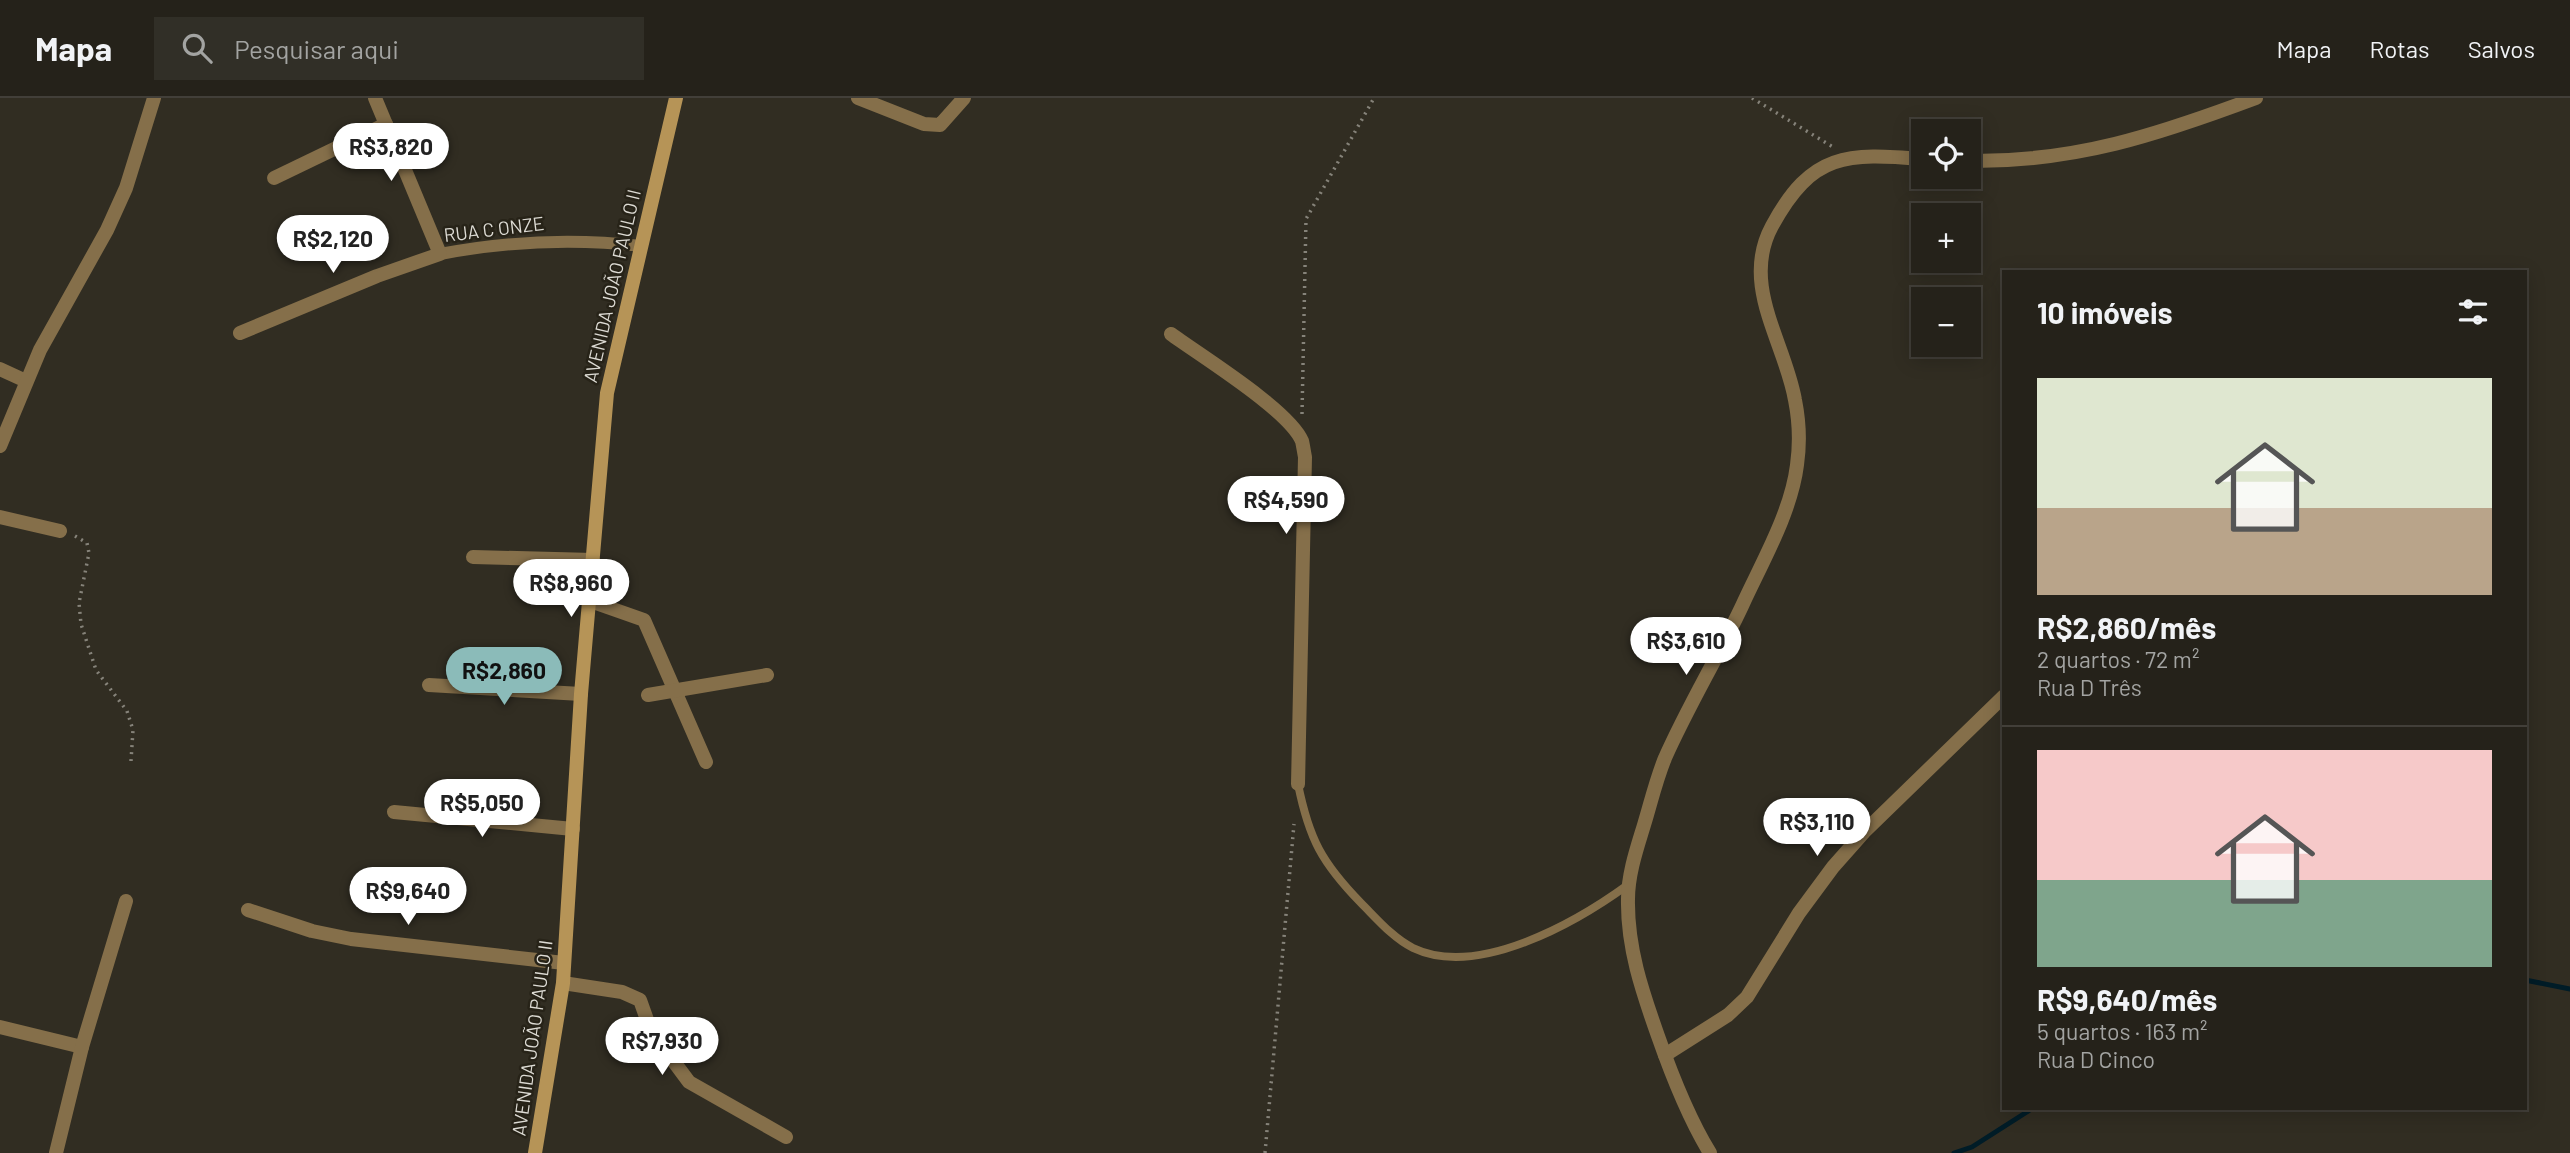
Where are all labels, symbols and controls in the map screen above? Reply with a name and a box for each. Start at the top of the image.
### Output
search box [154,17,644,80]
text: Mapa [35,28,112,68]
icon: search [178,29,216,67]
text: Pesquisar aqui [234,33,399,64]
text: Mapa [2277,34,2332,63]
text: Rotas [2370,34,2430,63]
text: Salvos [2468,34,2535,63]
map controls [1911,119,1981,357]
button: locate [1911,119,1981,189]
pin: R$3,820 [326,123,456,183]
text: R$3,820 [349,132,433,160]
street label: AVENIDA JOÃO PAULO II [578,187,645,385]
button: + [1911,203,1981,273]
street label: RUA C ONZE [442,211,545,246]
pin: R$2,120 [268,216,398,275]
text: R$2,120 [293,224,373,252]
button: − [1911,287,1981,357]
icon: filters [2454,293,2492,331]
text: 10 imóveis [2037,294,2173,330]
icon: home [2202,424,2328,550]
pin: R$4,590 [1221,476,1351,536]
text: R$4,590 [1243,485,1329,513]
pin: R$8,960 [506,560,636,619]
text: R$8,960 [529,568,613,596]
text: R$2,860/mês [2037,609,2216,645]
pin: R$3,610 [1621,618,1751,677]
text: R$3,610 [1646,626,1726,654]
text: 2 quartos · 72 m² [2037,645,2199,673]
pin: R$2,860 [439,648,569,707]
text: R$2,860 [462,656,546,684]
text: Rua D Três [2037,673,2142,701]
pin: R$5,050 [417,780,547,839]
text: R$5,050 [440,788,524,816]
icon: home [2202,796,2328,922]
pin: R$3,110 [1752,798,1882,858]
text: R$3,110 [1779,807,1855,835]
pin: R$9,640 [343,868,473,927]
text: R$9,640 [366,876,450,904]
street label: AVENIDA JOÃO PAULO II [506,938,557,1137]
text: R$9,640/mês [2037,981,2217,1017]
text: 5 quartos · 163 m² [2037,1017,2207,1045]
pin: R$7,930 [597,1018,727,1077]
text: R$7,930 [621,1026,703,1054]
text: Rua D Cinco [2037,1045,2155,1073]

